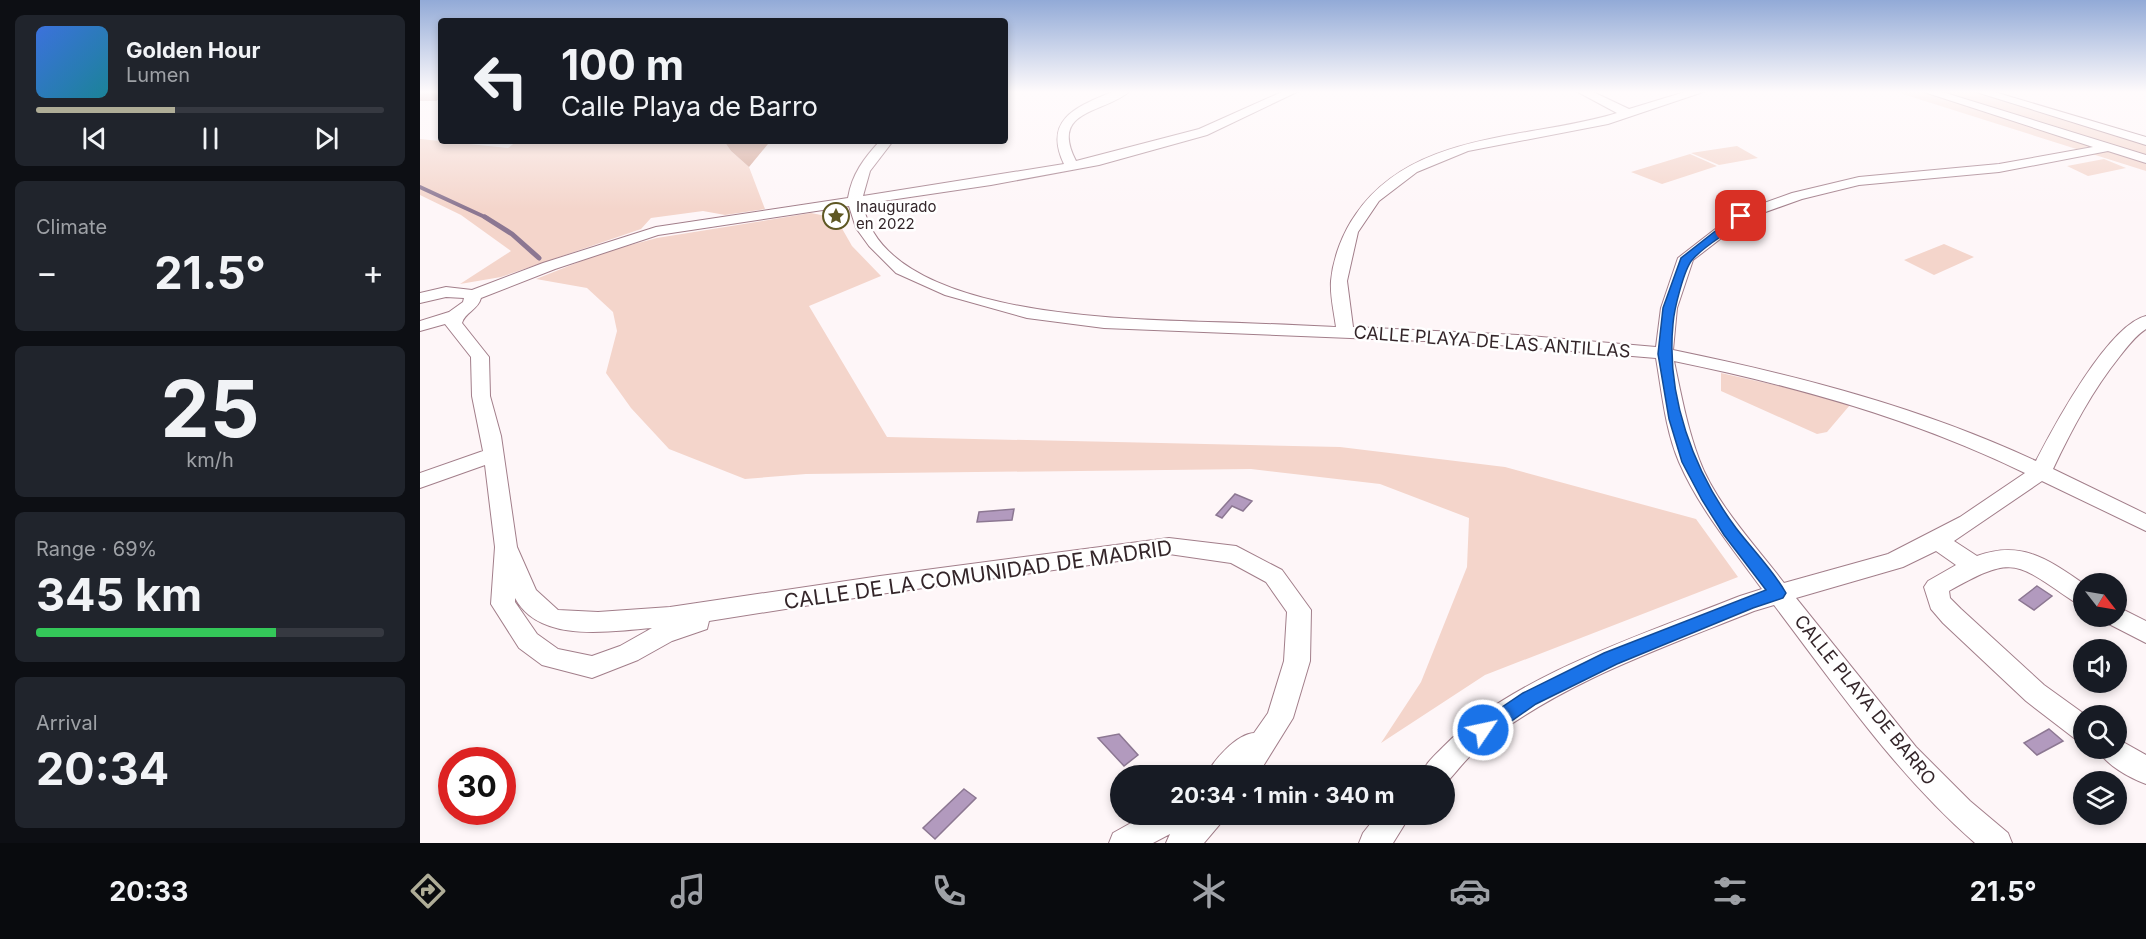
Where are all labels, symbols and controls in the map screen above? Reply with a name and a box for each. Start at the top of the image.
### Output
text: Golden Hour [126,37,260,63]
text: 100 m [561,39,684,90]
icon: left [462,42,540,120]
text: Lumen [126,63,190,87]
text: Calle Playa de Barro [561,90,818,123]
icon: previous [78,122,111,155]
icon: pause [194,122,227,155]
icon: next [310,122,343,155]
pin [1715,190,1766,241]
place label: Inaugurado en 2022 [856,197,937,233]
icon: arrive [1724,199,1757,232]
place icon: Inaugurado en 2022 [821,201,851,231]
text: Climate [36,215,107,239]
text: 21.5° [154,245,266,300]
text: − [36,252,58,292]
text: + [362,252,384,292]
street label: CALLE PLAYA DE LAS ANTILLAS [1353,321,1631,362]
text: 25 [161,361,260,456]
text: km/h [186,448,234,472]
street label: CALLE DE LA COMUNIDAD DE MADRID [782,535,1174,614]
text: Range · 69% [36,537,157,561]
text: 345 km [36,567,202,622]
north arrow [2073,573,2127,627]
map controls [2073,573,2127,825]
street label: CALLE PLAYA DE BARRO [1790,610,1940,789]
button: sound [2073,639,2127,693]
position arrow [1451,698,1515,762]
button: search [2073,705,2127,759]
text: Arrival [36,711,98,735]
text: 20:34 [36,741,169,796]
speed limit sign: 30 [438,747,516,825]
button: layers [2073,771,2127,825]
text: 20:34 · 1 min · 340 m [1170,782,1395,808]
icon: directions [407,870,449,912]
icon: music [667,870,709,912]
icon: phone [928,870,970,912]
icon: climate [1188,870,1230,912]
icon: car [1449,870,1491,912]
icon: filters [1709,870,1751,912]
text: 20:33 [109,875,188,908]
text: 21.5° [1970,875,2037,908]

